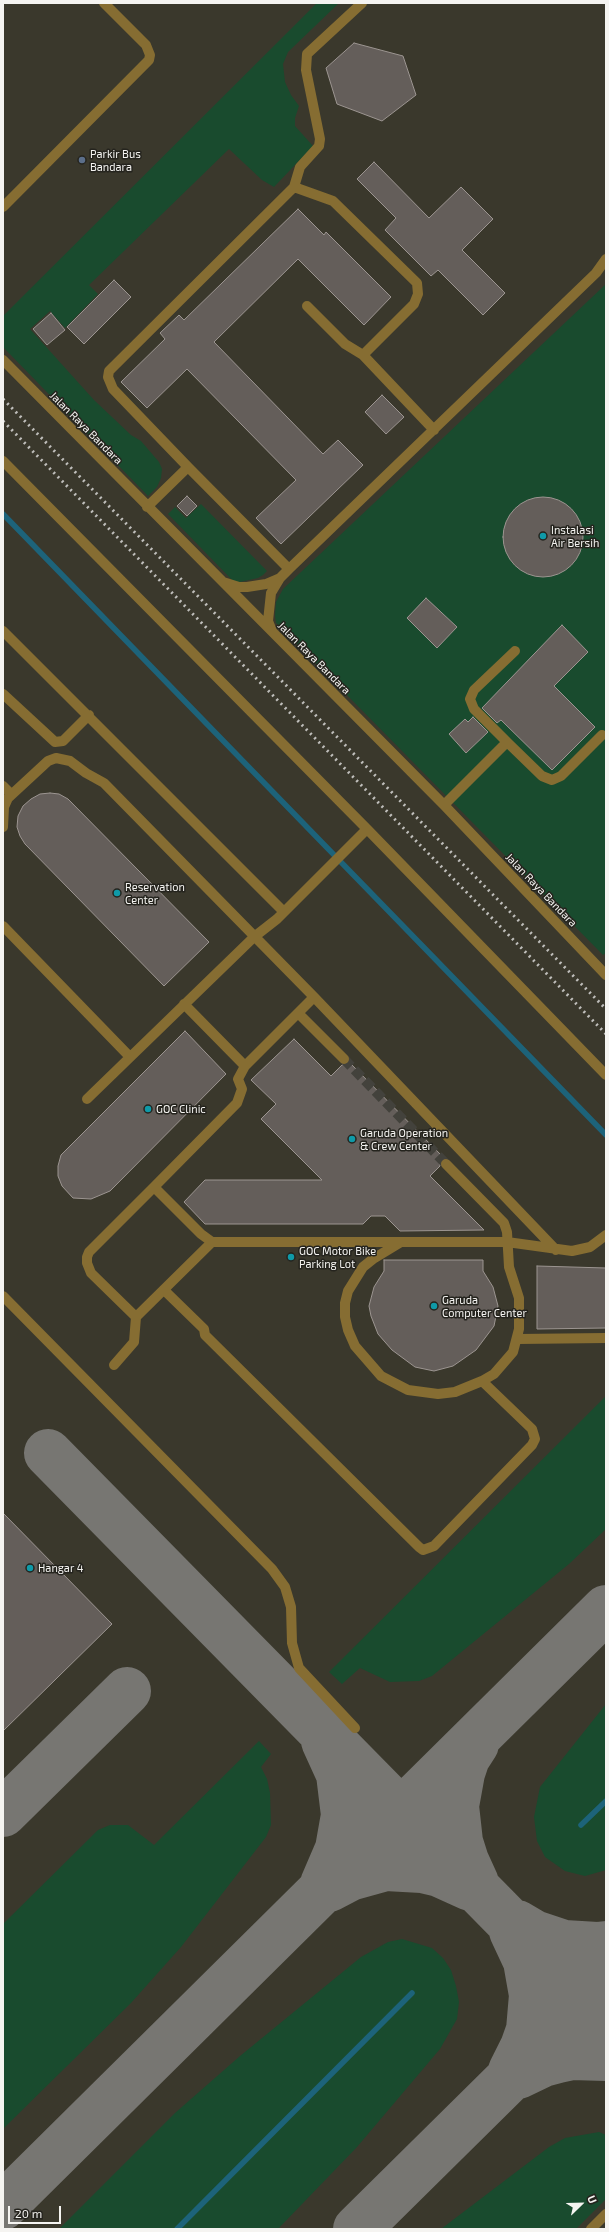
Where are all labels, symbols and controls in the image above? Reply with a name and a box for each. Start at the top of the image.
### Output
place label: Parkir Bus Bandara [90,147,141,173]
marker: Parkir Bus Bandara [77,155,87,165]
street label: Jalan Raya Bandara [47,389,125,467]
place label: Instalasi Air Bersih [551,523,599,549]
marker: Instalasi Air Bersih [538,531,548,541]
street label: Jalan Raya Bandara [275,619,353,697]
street label: Jalan Raya Bandara [503,851,579,929]
place label: Reservation Center [125,880,185,906]
marker: Reservation Center [112,888,122,898]
place label: GOC Clinic [156,1102,206,1116]
marker: GOC Clinic [143,1104,153,1114]
place label: Garuda Operation & Crew Center [360,1126,448,1152]
marker: Garuda Operation & Crew Center [347,1134,357,1144]
place label: GOC Motor Bike Parking Lot [299,1244,376,1270]
marker: GOC Motor Bike Parking Lot [286,1252,296,1262]
place label: Garuda Computer Center [442,1293,527,1319]
marker: Garuda Computer Center [429,1301,439,1311]
place label: Hangar 4 [38,1561,84,1575]
marker: Hangar 4 [25,1563,35,1573]
north arrow [561,2184,601,2224]
text: U [585,2193,600,2205]
scale bar [10,2198,63,2224]
text: 20 m [15,2206,42,2220]

